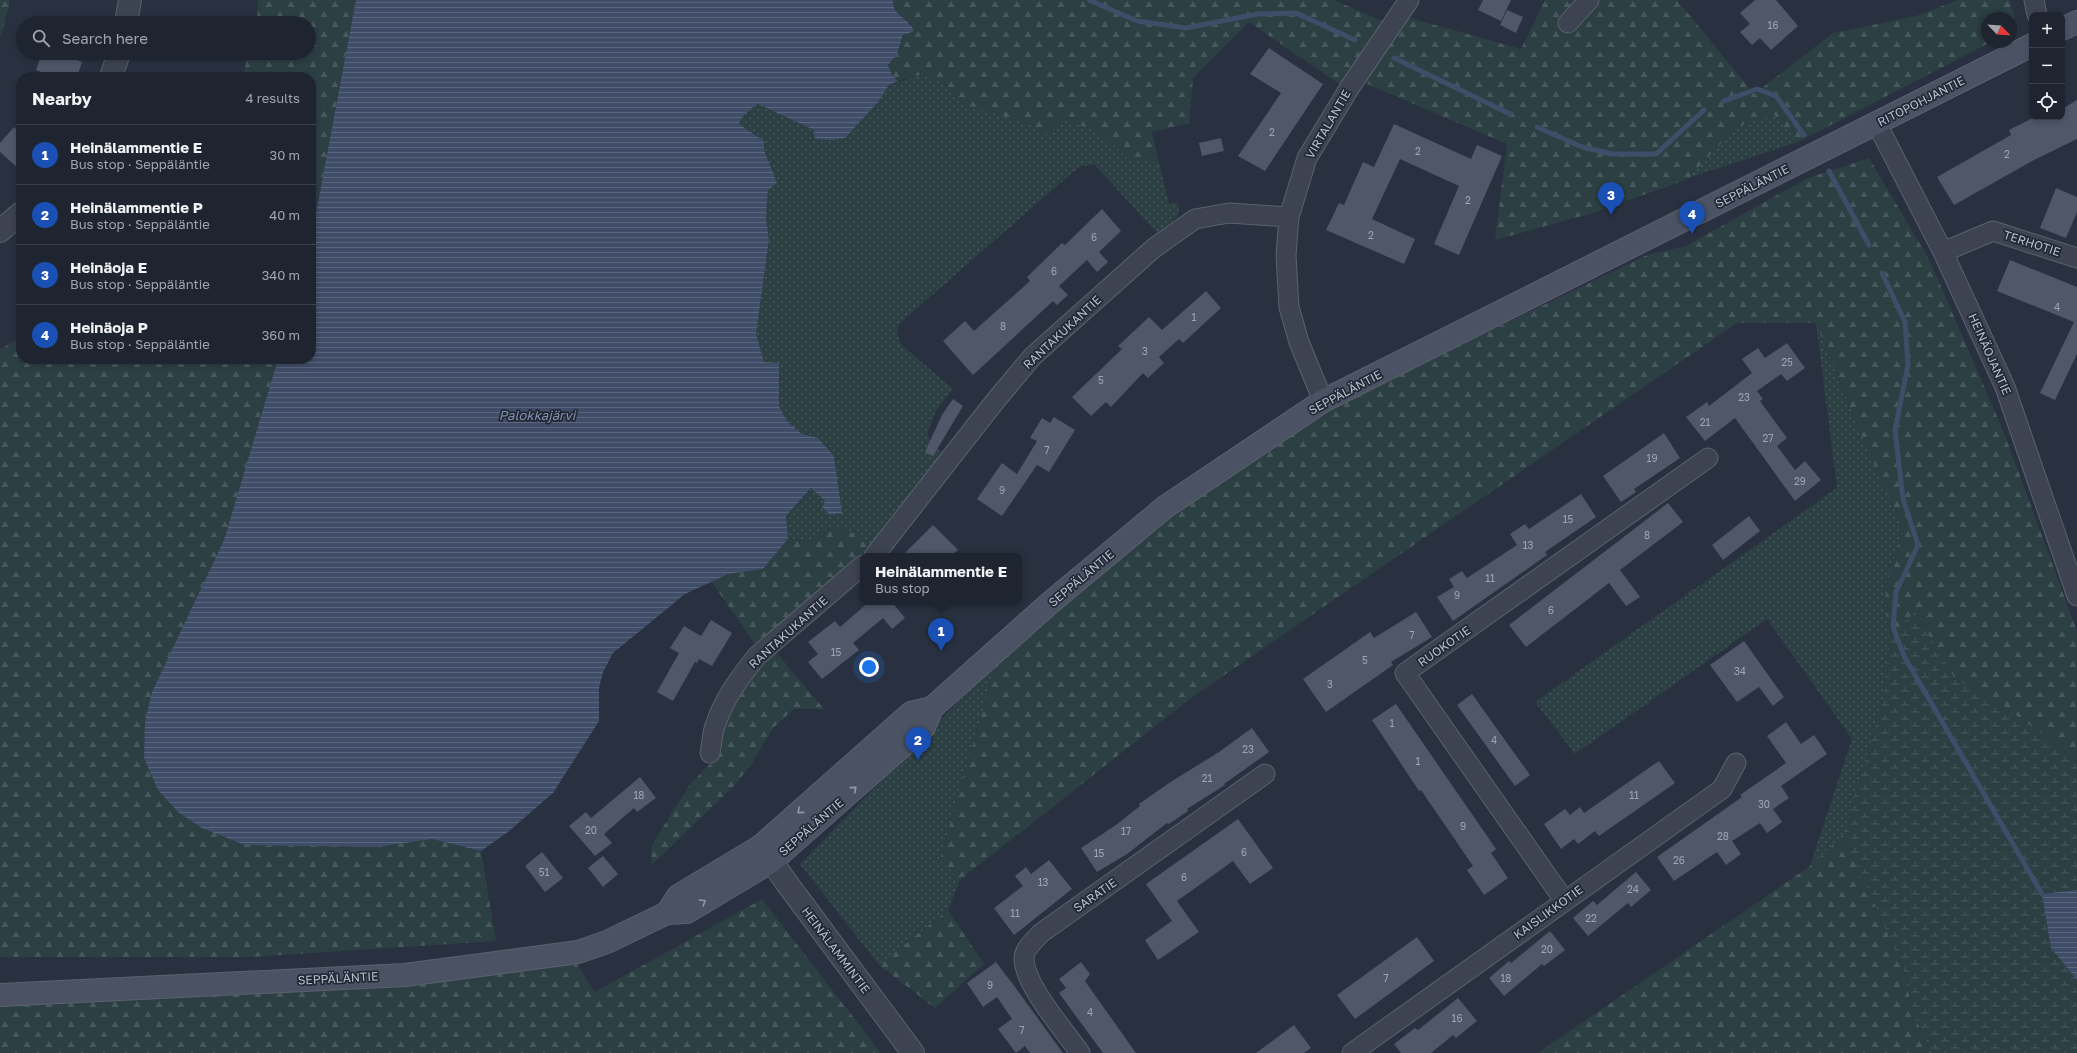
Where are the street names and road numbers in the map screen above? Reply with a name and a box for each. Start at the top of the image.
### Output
street label: RITOPOHJANTIE [1875,73,1967,129]
street label: VIRTALANTIE [1302,87,1354,161]
street label: SEPPÄLÄNTIE [1713,161,1791,211]
street label: TERHOTIE [2002,227,2062,259]
street label: RANTAKUKANTIE [1020,292,1104,372]
street label: HEINÄOJANTIE [1965,311,2015,397]
street label: SEPPÄLÄNTIE [1306,366,1384,418]
street label: SEPPÄLÄNTIE [1045,546,1117,610]
street label: RANTAKUKANTIE [745,593,831,671]
street label: RUOKOTIE [1415,622,1473,670]
street label: SEPPÄLÄNTIE [776,795,846,859]
street label: SARATIE [1070,875,1120,915]
street label: KAISLIKKOTIE [1510,882,1586,942]
street label: HEINÄLAMMINTIE [799,904,873,996]
street label: SEPPÄLÄNTIE [297,968,379,988]

